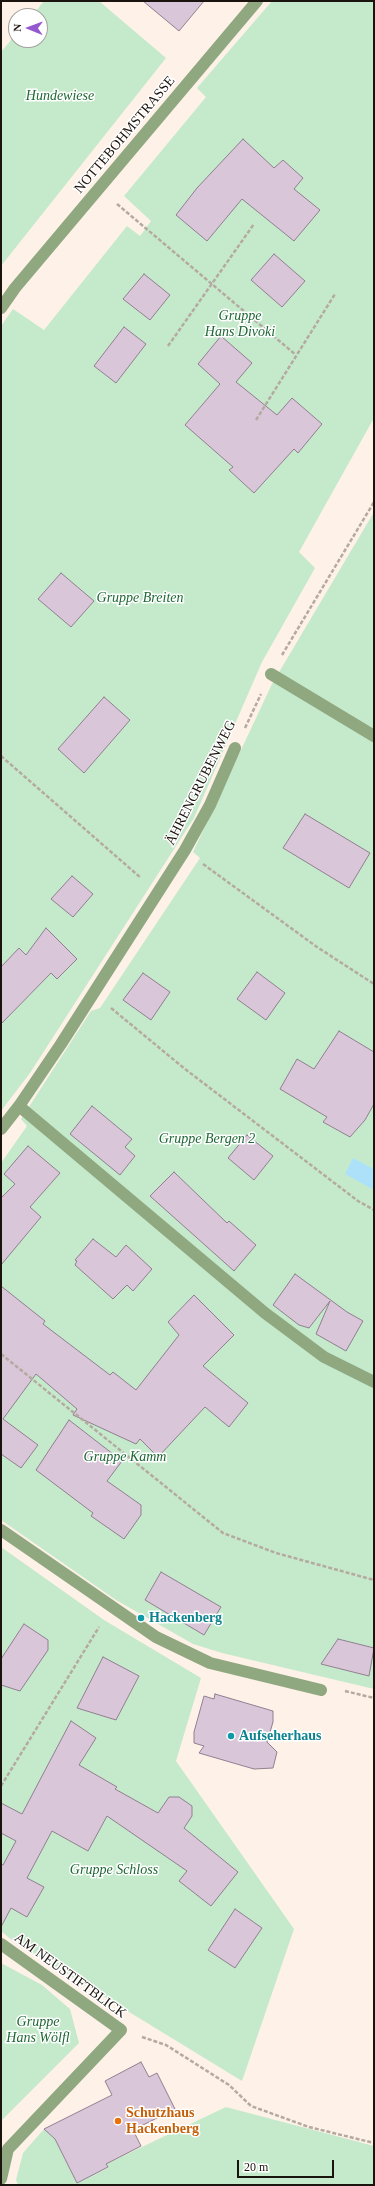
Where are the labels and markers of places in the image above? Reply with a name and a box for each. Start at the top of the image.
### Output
place label: Hackenberg [149,1610,222,1626]
marker: Hackenberg [136,1613,146,1623]
place label: Aufseherhaus [239,1728,321,1744]
marker: Aufseherhaus [226,1731,236,1741]
place label: Schutzhaus Hackenberg [126,2105,199,2138]
marker: Schutzhaus Hackenberg [113,2116,123,2126]

